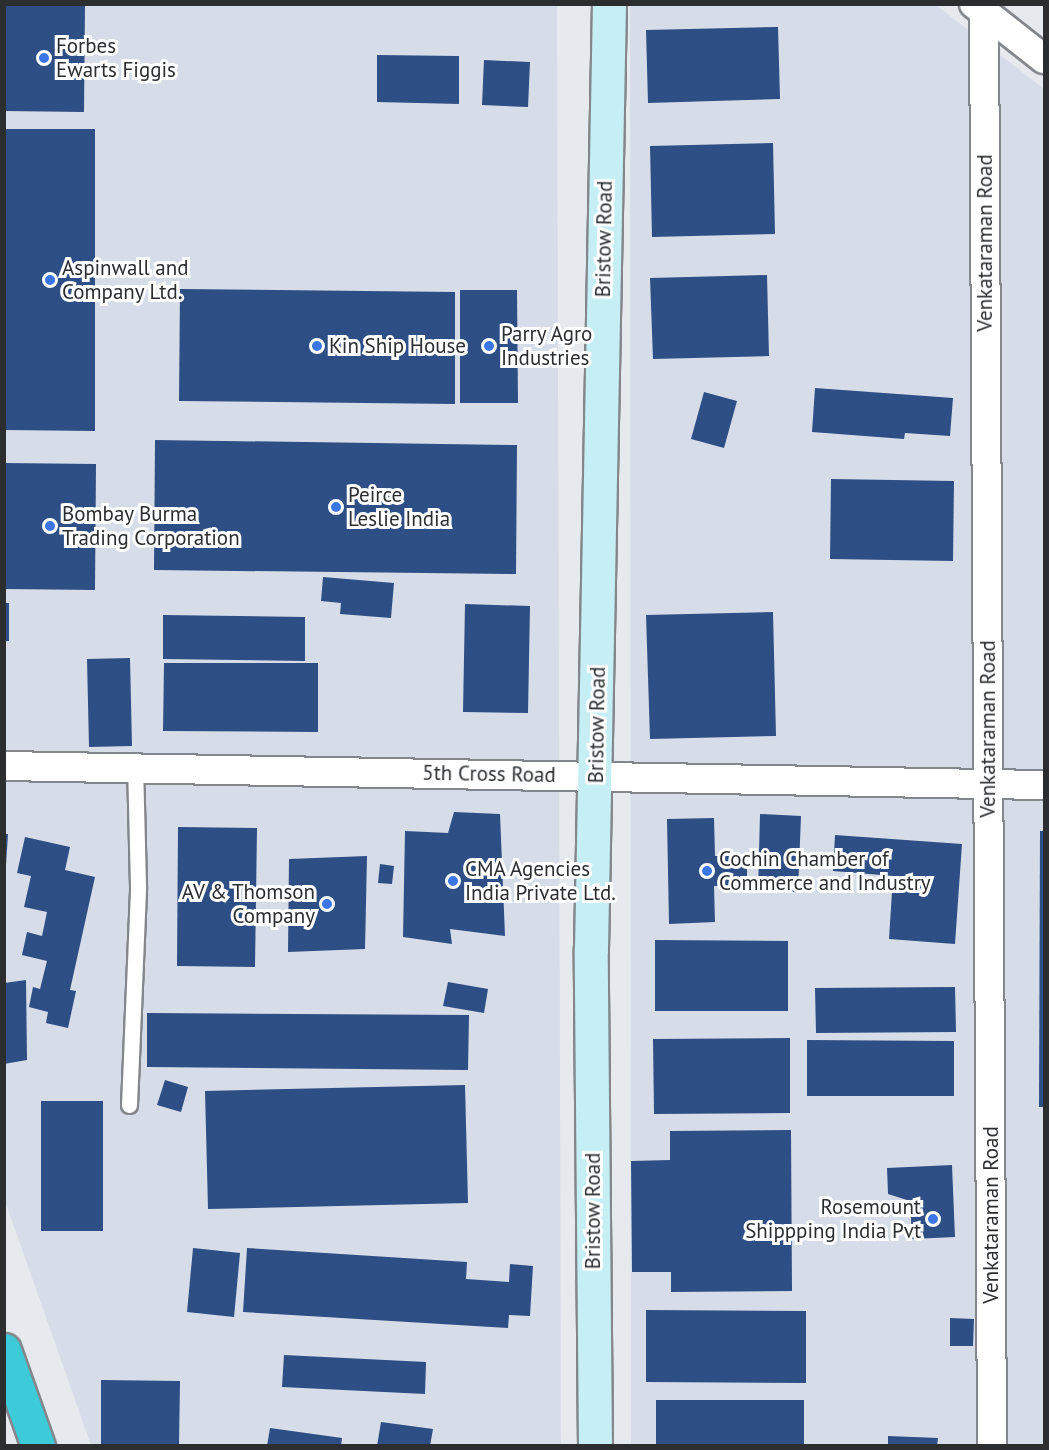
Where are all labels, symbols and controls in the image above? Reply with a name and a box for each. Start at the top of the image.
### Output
place label: Forbes Ewarts Figgis [56,33,176,83]
marker: Forbes Ewarts Figgis [37,51,51,65]
street label: Venkataraman Road [972,154,998,332]
street label: Bristow Road [590,180,618,298]
place label: Aspinwall and Company Ltd. [62,255,189,305]
marker: Aspinwall and Company Ltd. [43,273,57,287]
place label: Parry Agro Industries [501,321,594,371]
place label: Kin Ship House [329,333,466,359]
marker: Kin Ship House [310,339,324,353]
marker: Parry Agro Industries [482,339,496,353]
place label: Peirce Leslie India [348,482,450,532]
marker: Peirce Leslie India [329,500,343,514]
place label: Bombay Burma Trading Corporation [62,501,240,551]
marker: Bombay Burma Trading Corporation [43,519,57,533]
street label: Venkataraman Road [975,640,1001,818]
street label: Bristow Road [583,666,611,784]
street label: 5th Cross Road [422,760,556,788]
place label: Cochin Chamber of Commerce and Industry [719,846,931,896]
place label: CMA Agencies India Private Ltd. [465,856,616,906]
marker: Cochin Chamber of Commerce and Industry [700,864,714,878]
marker: CMA Agencies India Private Ltd. [446,874,460,888]
place label: AV & Thomson Company [180,879,315,929]
marker: AV & Thomson Company [320,897,334,911]
street label: Venkataraman Road [978,1126,1004,1304]
street label: Bristow Road [580,1152,606,1270]
place label: Rosemount Shippping India Pvt [745,1194,921,1244]
marker: Rosemount Shippping India Pvt [926,1212,940,1226]

